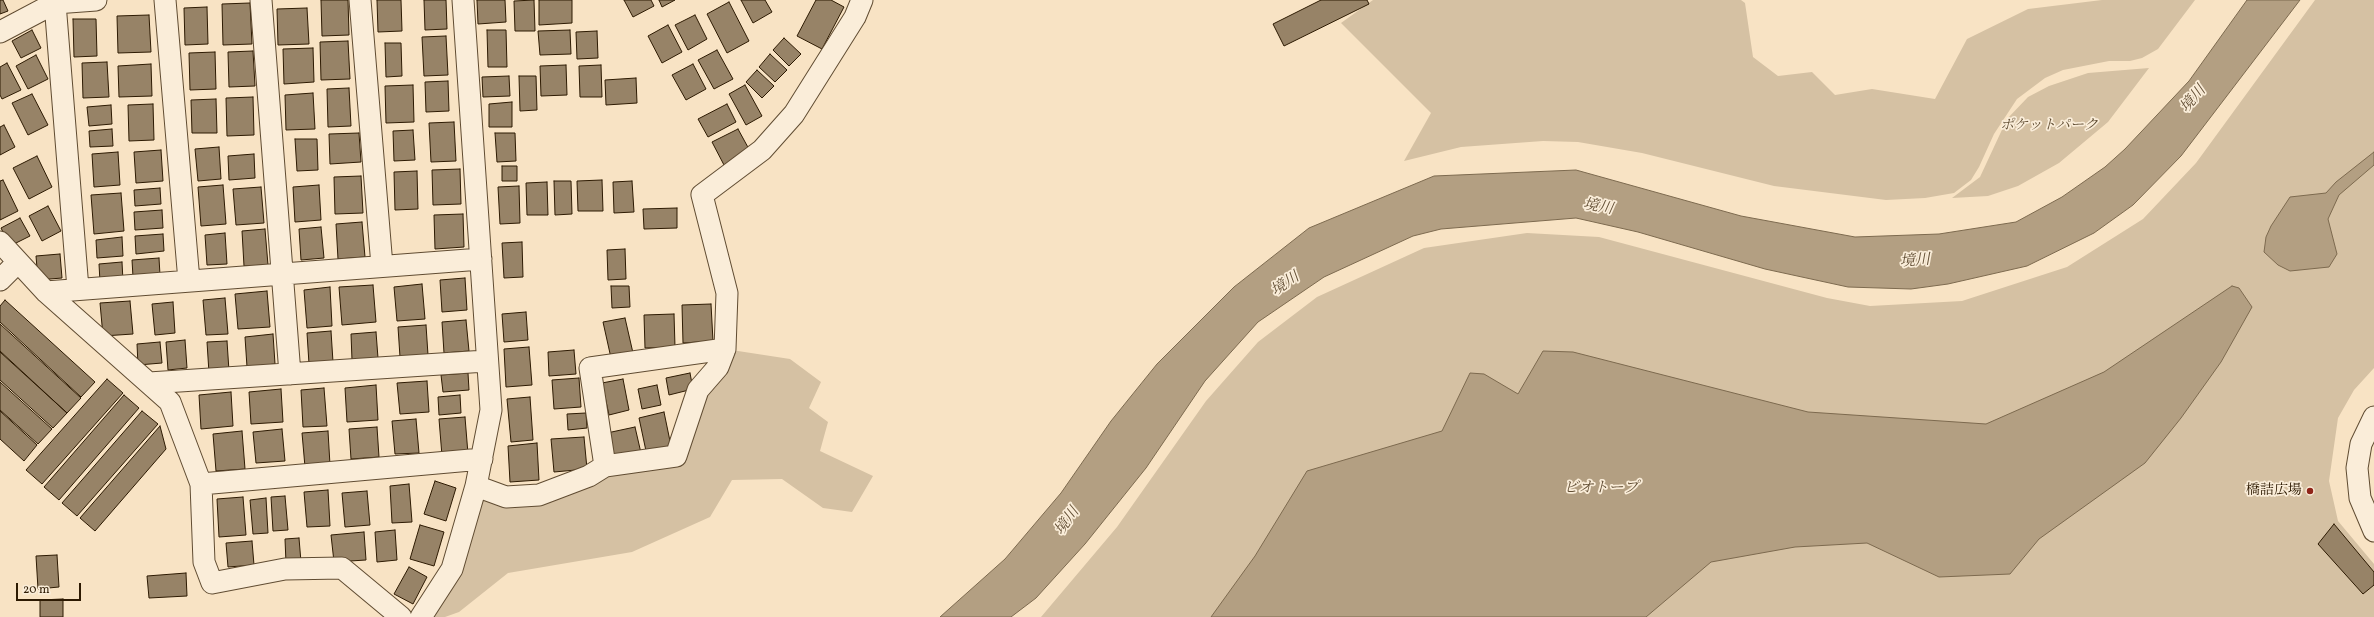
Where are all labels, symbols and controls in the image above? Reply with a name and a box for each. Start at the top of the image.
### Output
water label: 境川 [2177,83,2211,117]
park label: ポケットパーク [2000,118,2098,134]
water label: 境川 [1582,197,1614,219]
water label: 境川 [1899,252,1931,272]
water label: 境川 [1269,269,1303,301]
water label: ビオトープ [1564,480,1638,498]
place label: 橋詰広場 [2246,483,2302,499]
marker: 橋詰広場 [2305,486,2315,496]
water label: 境川 [1052,505,1084,539]
scale bar [18,575,83,601]
text: 20 m [23,582,50,598]

